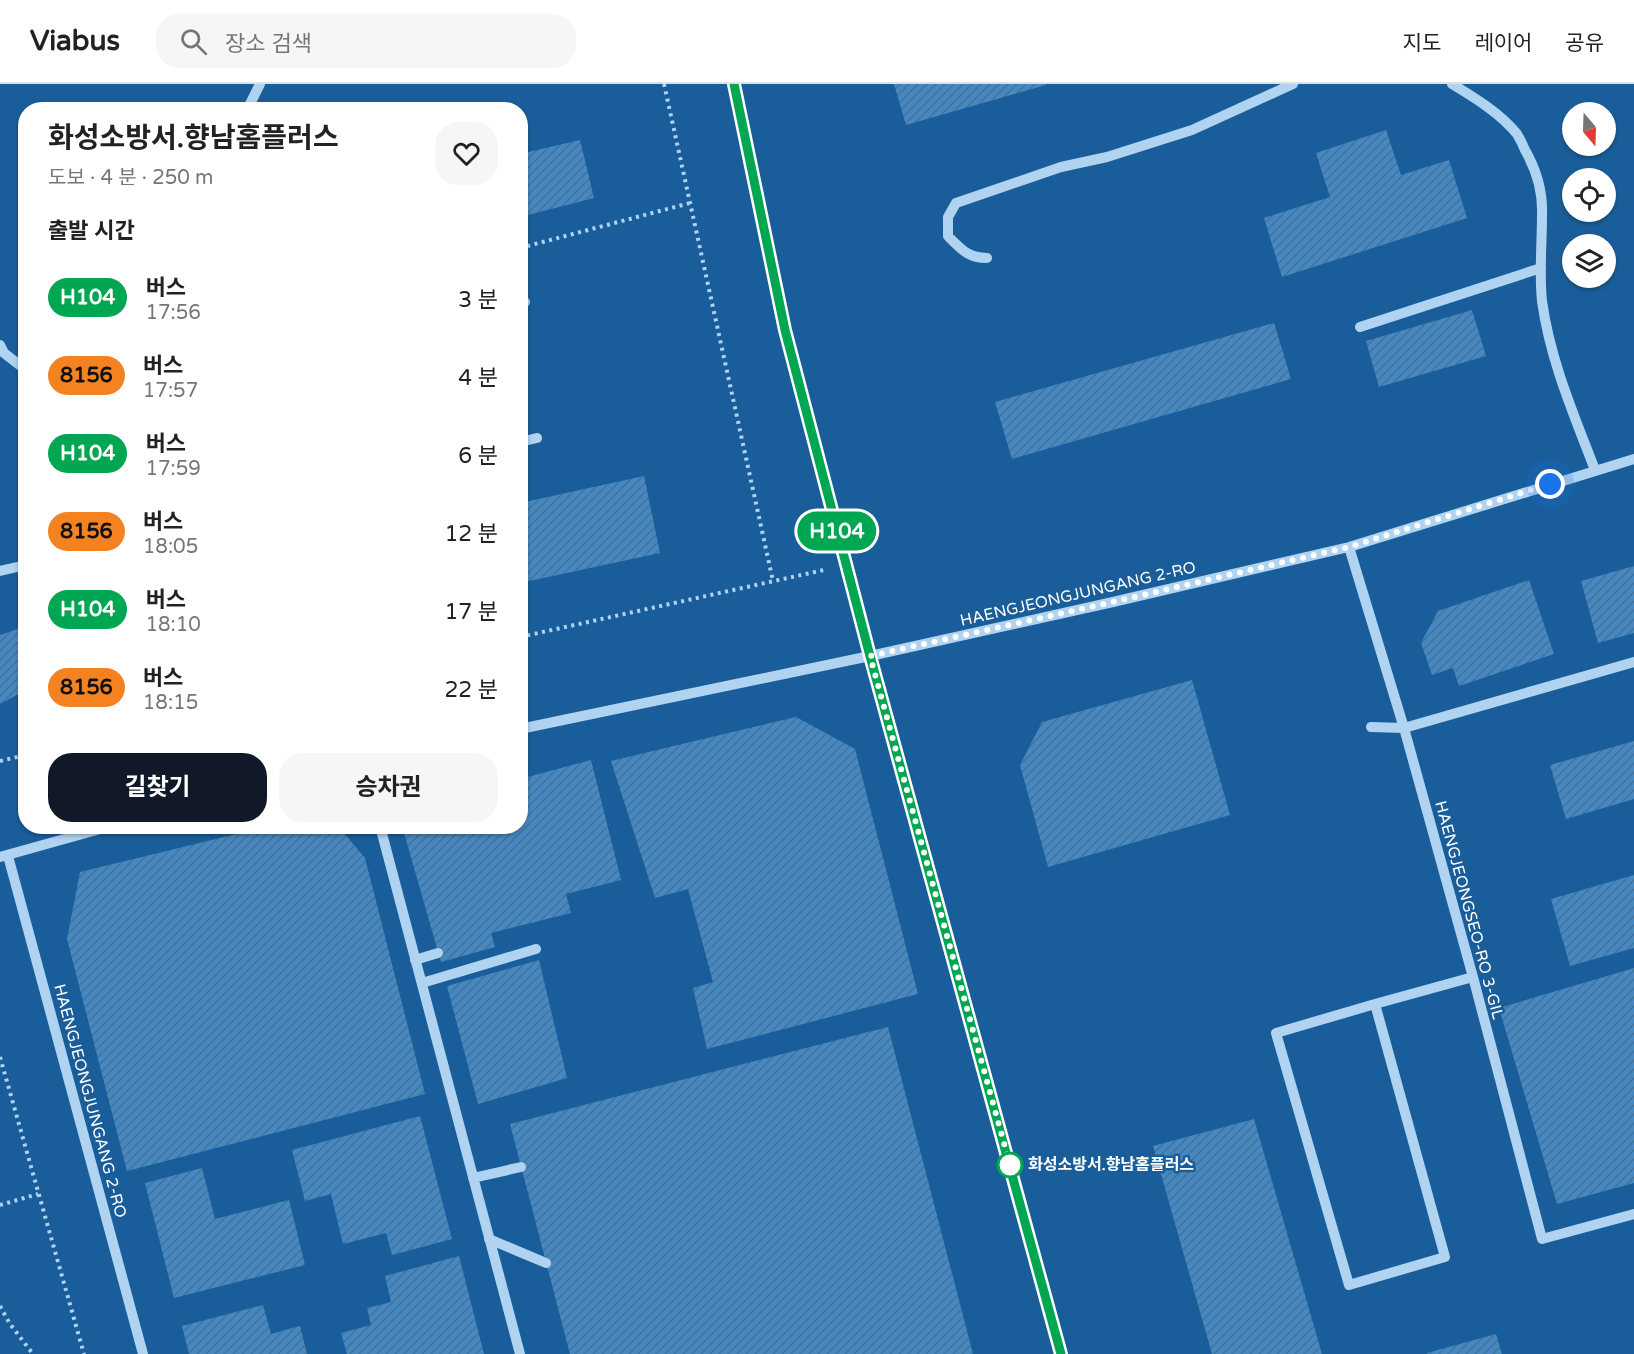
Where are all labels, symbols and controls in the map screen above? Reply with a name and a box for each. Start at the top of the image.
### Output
search box [156,14,576,68]
text: Viabus [30,24,120,58]
icon: search [177,25,210,58]
text: 장소 검색 [225,31,312,57]
text: 지도 [1403,31,1441,56]
text: 레이어 [1474,31,1532,56]
text: 공유 [1565,31,1604,56]
north arrow [1562,102,1616,156]
map controls [1562,102,1616,288]
text: 화성소방서.향남홈플러스 [48,121,339,155]
button: heart [435,122,498,185]
text: 도보 · 4 분 · 250 m [48,166,213,190]
button: locate [1562,168,1616,222]
text: 출발 시간 [48,218,135,244]
button: layers [1562,234,1616,288]
text: 버스 [145,275,186,301]
text: H104 [60,285,115,310]
text: 3 분 [458,287,498,313]
text: 17:56 [145,301,201,325]
text: 버스 [143,353,183,379]
text: 8156 [60,363,113,388]
text: 4 분 [458,365,498,391]
text: 17:57 [143,379,198,403]
text: 버스 [145,431,186,457]
text: H104 [60,441,115,466]
text: 6 분 [458,443,498,469]
text: 17:59 [145,457,201,481]
your location [1535,469,1565,499]
text: 버스 [143,509,183,535]
line badge: H104 [795,512,879,550]
text: 8156 [60,519,113,544]
text: H104 [809,519,865,544]
text: 12 분 [444,521,498,547]
text: 18:05 [143,535,198,559]
street label: HAENGJEONGJUNGANG 2-RO [958,557,1198,631]
text: 버스 [145,587,186,613]
text: H104 [60,597,115,622]
text: 17 분 [444,599,498,625]
text: 18:10 [145,613,201,637]
text: 버스 [143,665,183,691]
text: 8156 [60,675,113,700]
text: 22 분 [444,677,498,703]
text: 18:15 [143,691,198,715]
button: 길찾기 [48,753,267,822]
button: 승차권 [279,753,498,822]
street label: HAENGJEONGSEO-RO 3-GIL [1430,799,1508,1021]
street label: HAENGJEONGJUNGANG 2-RO [49,982,131,1220]
marker: 화성소방서.향남홈플러스 [997,1152,1023,1178]
place label: 화성소방서.향남홈플러스 [1028,1155,1194,1175]

